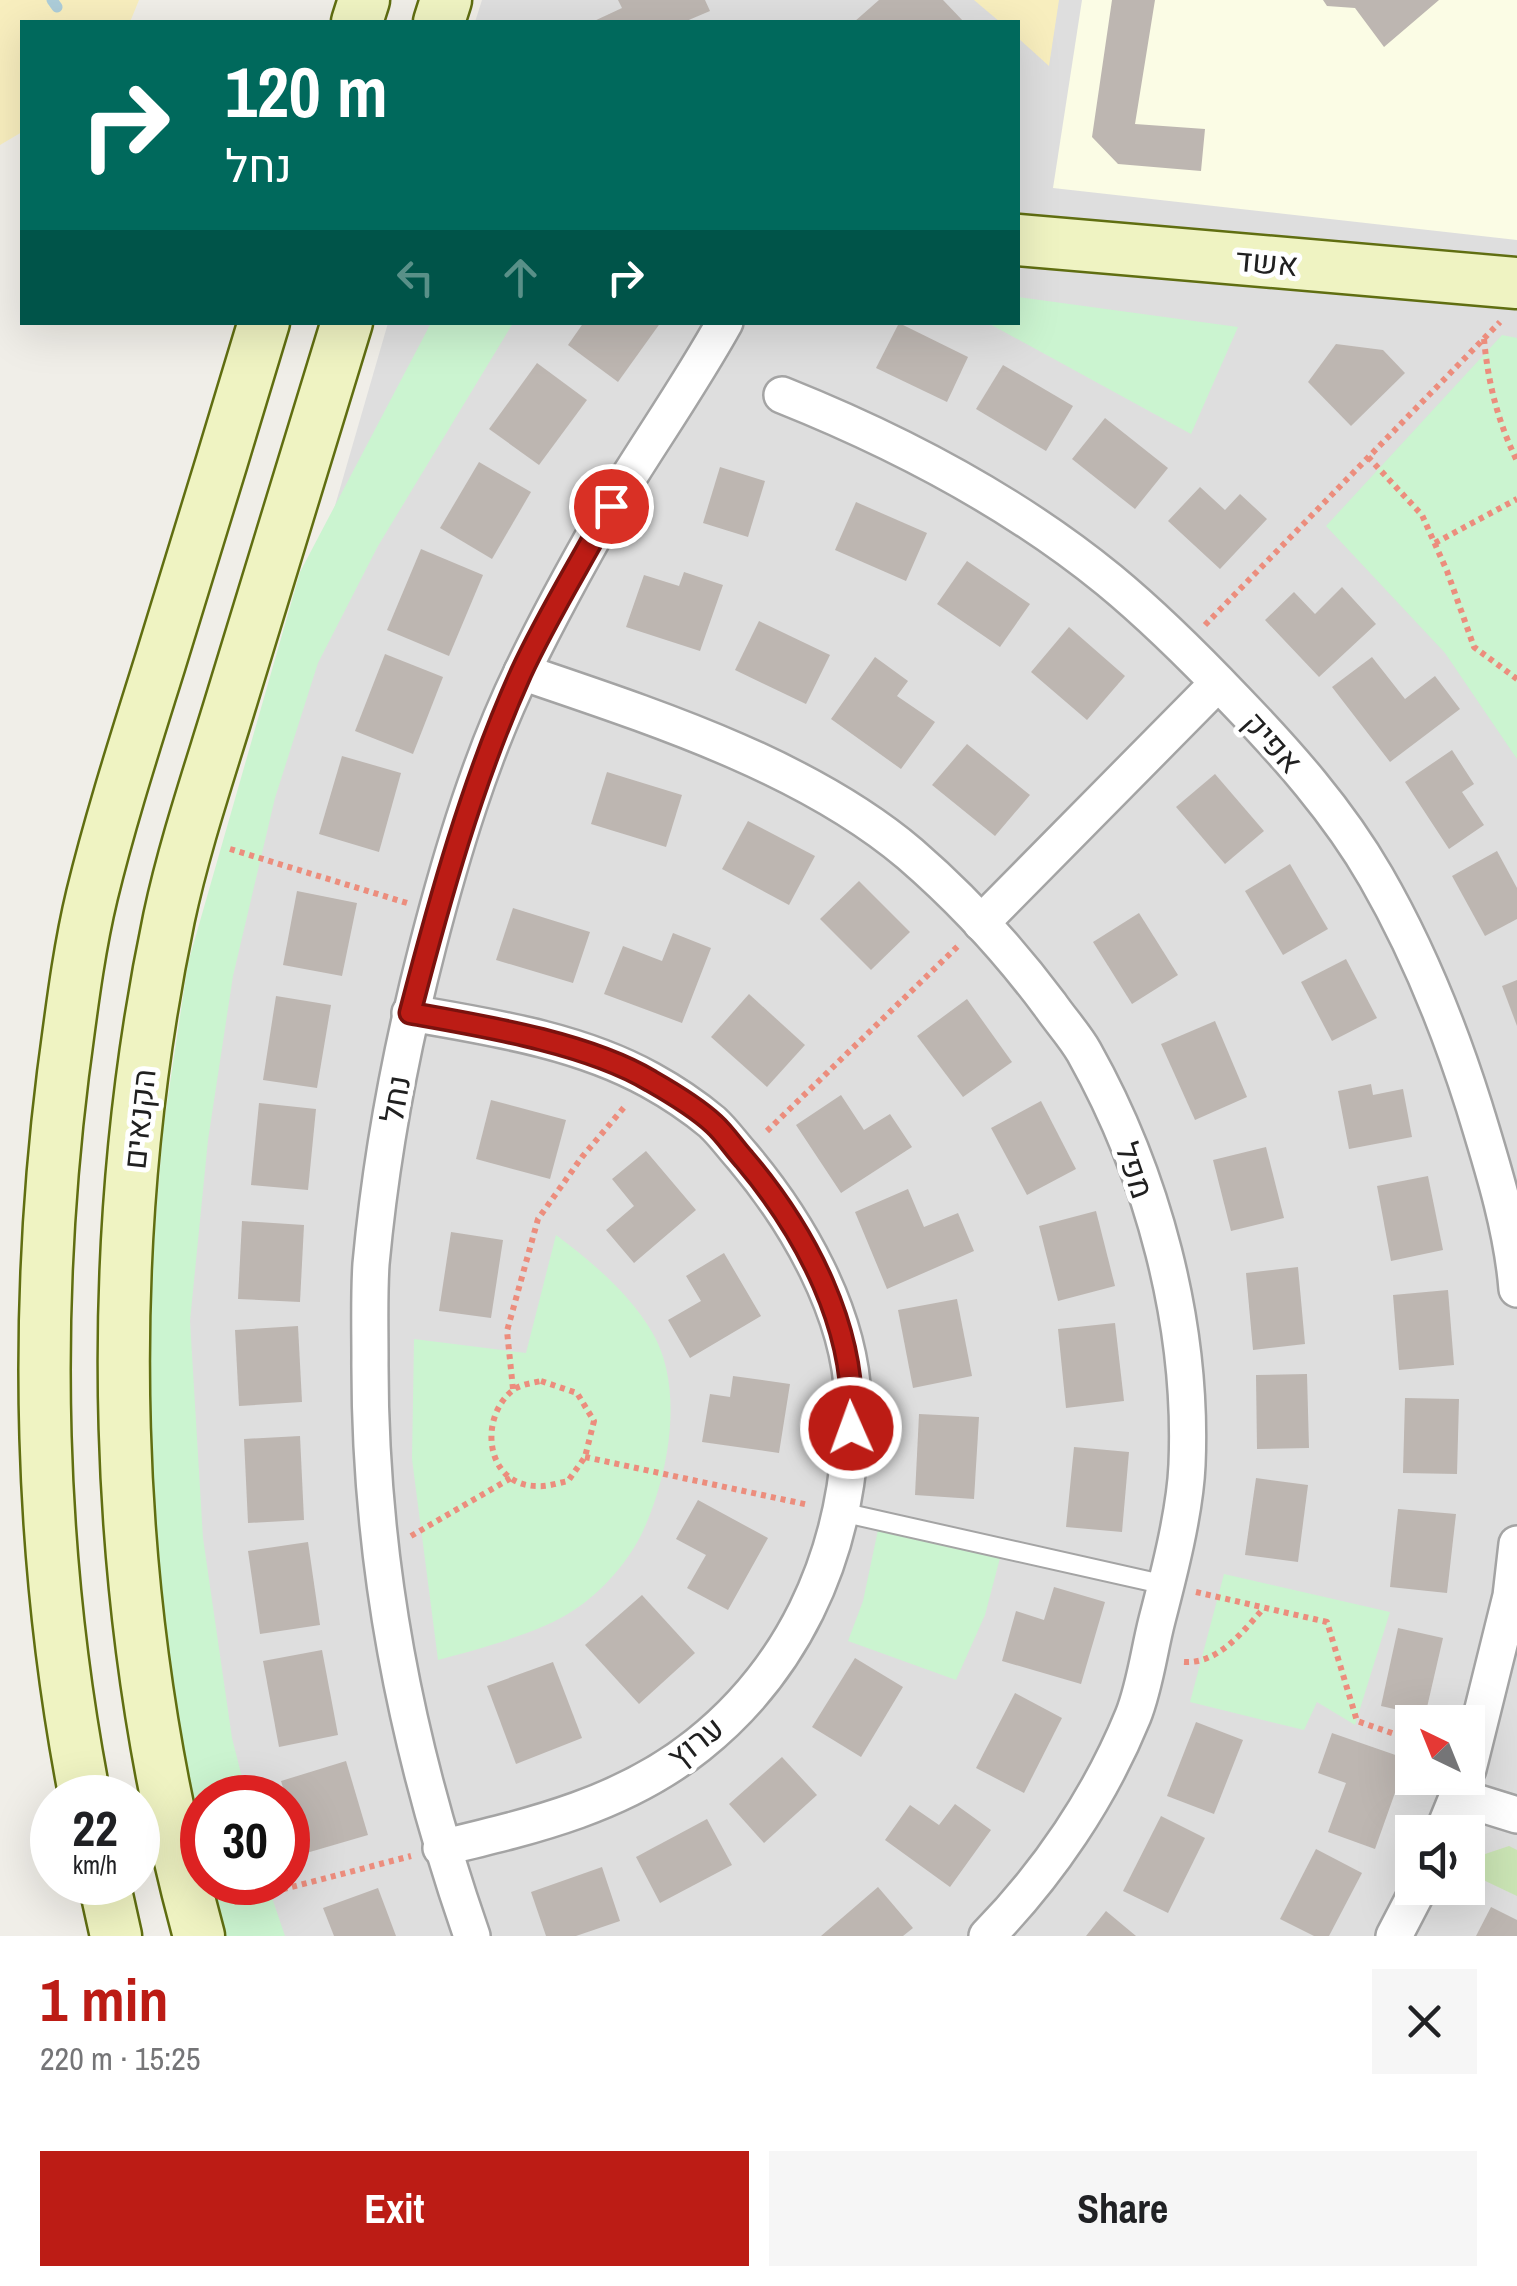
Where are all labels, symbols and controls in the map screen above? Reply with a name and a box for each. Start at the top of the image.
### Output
text: 120 m [225,45,388,139]
icon: right [60,60,190,190]
text: נחל [225,135,292,196]
street label: אשד [1234,238,1300,286]
icon: left [388,250,443,305]
icon: ahead [493,250,548,305]
icon: right [598,250,653,305]
pin [569,464,654,549]
icon: arrive [584,479,639,534]
street label: אפיק [1234,702,1312,782]
street label: הקנאים [112,1067,166,1171]
street label: נחל [370,1072,420,1126]
street label: מפל [1105,1136,1165,1204]
position arrow [799,1376,903,1480]
north arrow [1395,1705,1485,1795]
map controls [1395,1705,1485,1905]
street label: ערוץ [658,1706,732,1778]
speed limit sign: 30 [180,1775,310,1905]
text: 22 [72,1794,118,1862]
button: sound [1395,1815,1485,1905]
text: km/h [73,1848,117,1882]
text: 1 min [40,1959,169,2040]
button: close [1372,1969,1477,2074]
text: 220 m · 15:25 [40,2037,200,2080]
button: Exit [40,2151,749,2266]
button: Share [769,2151,1477,2266]

